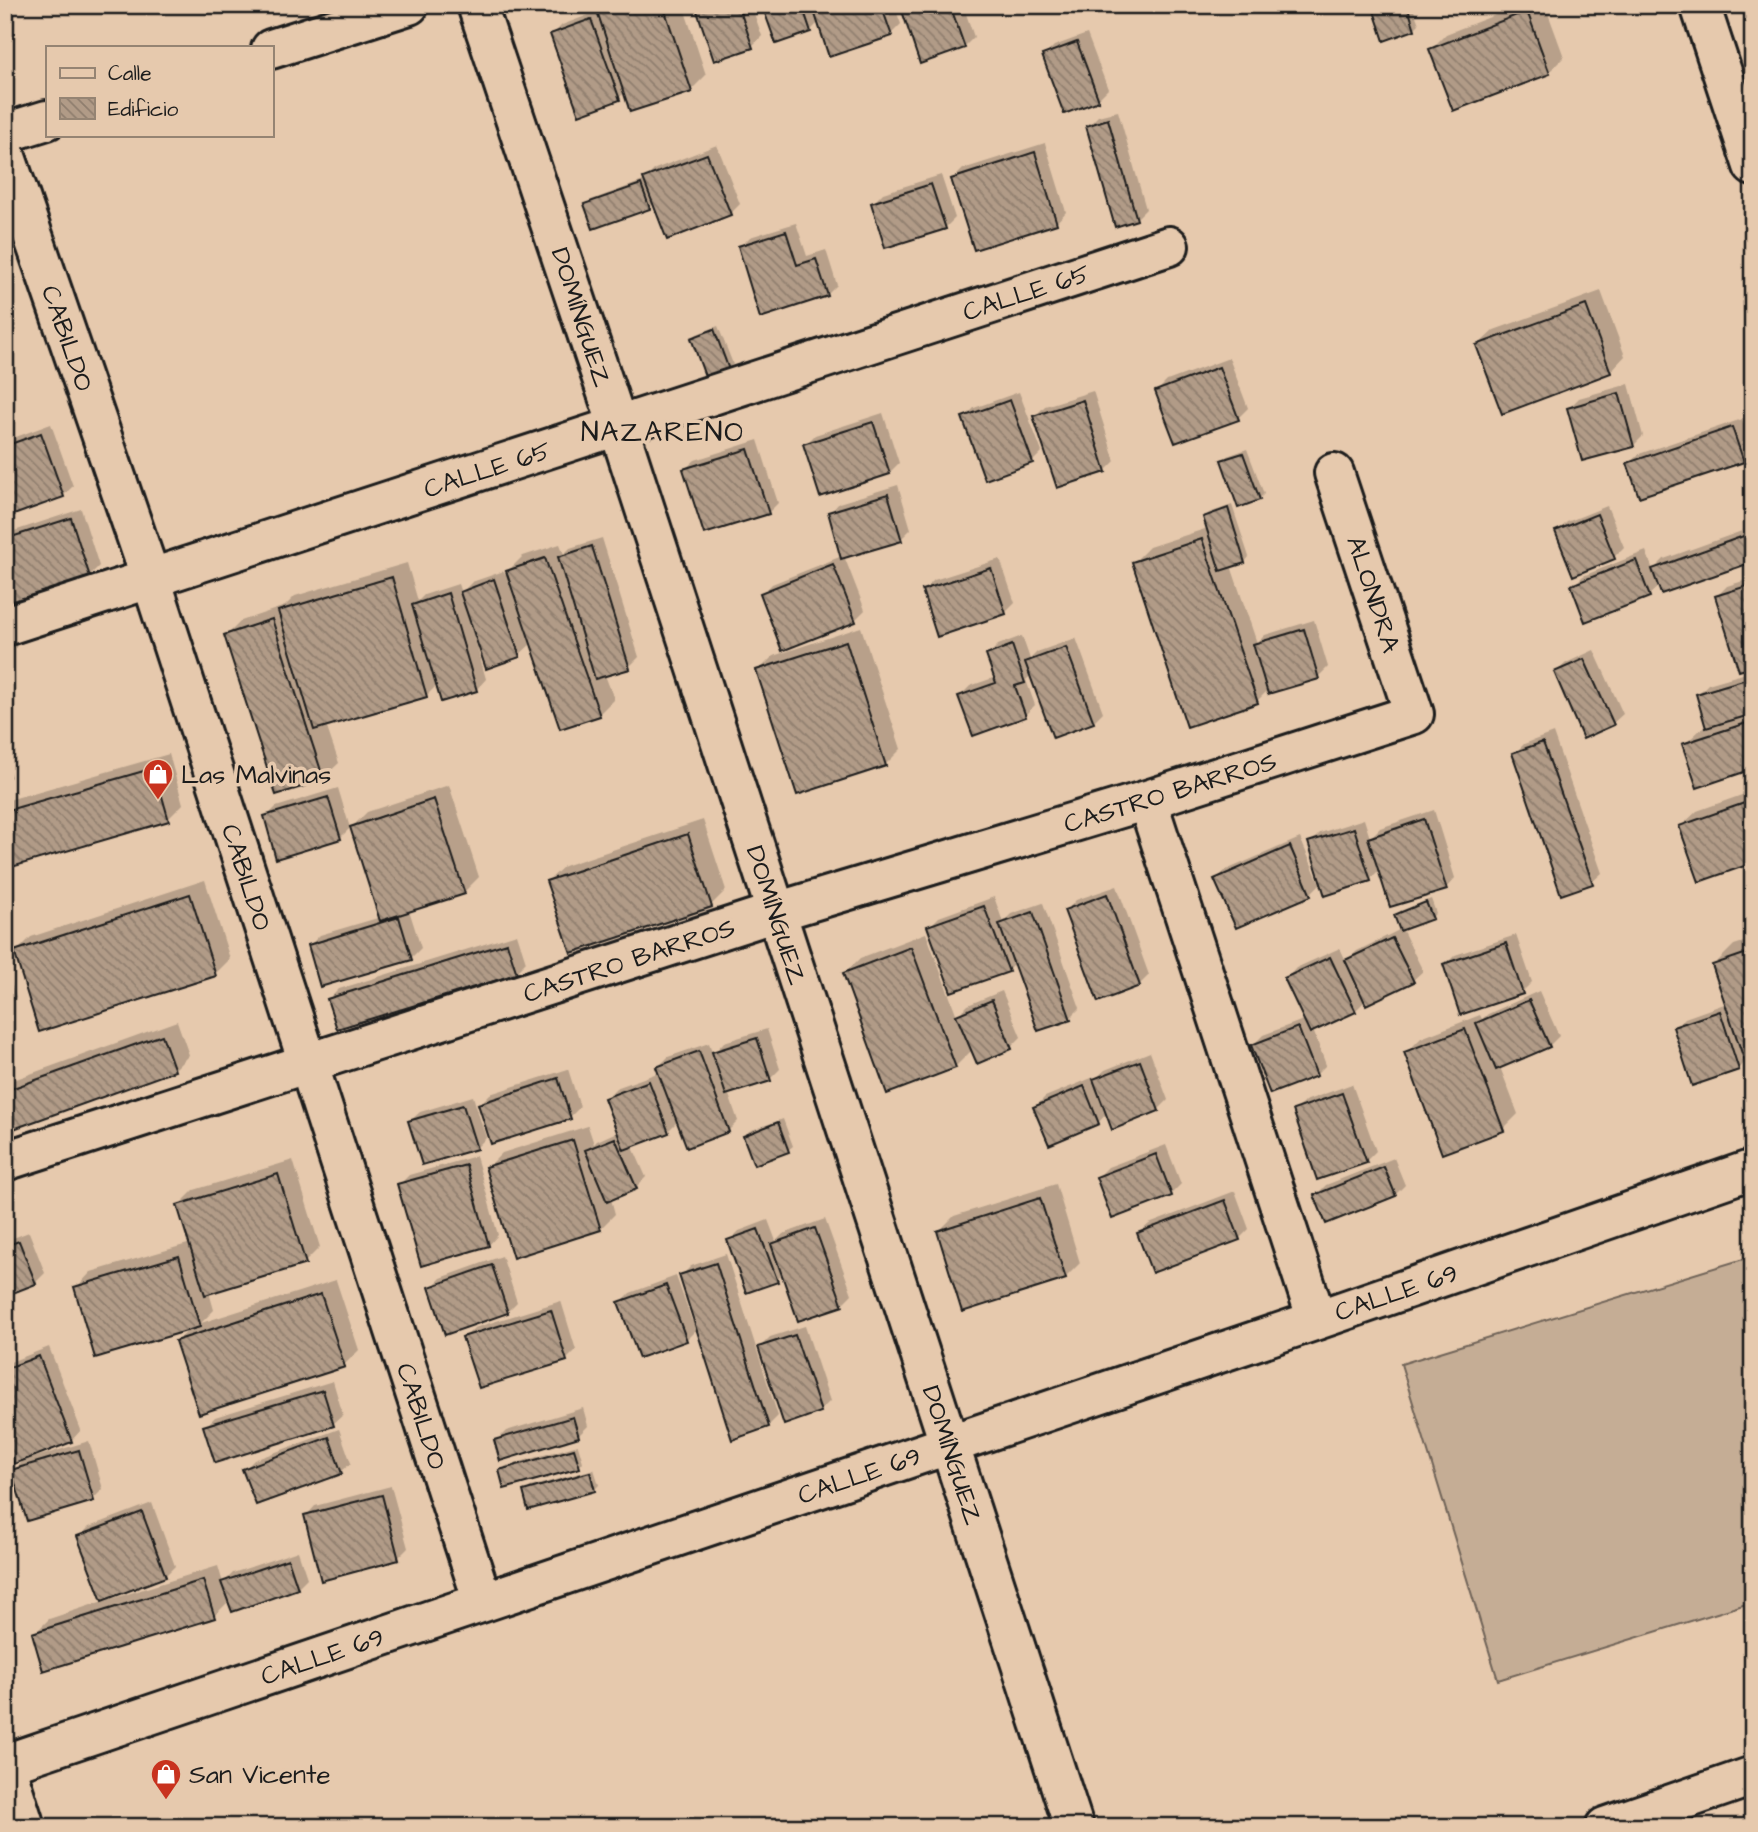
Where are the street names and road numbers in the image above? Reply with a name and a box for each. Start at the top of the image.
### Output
street label: DOMÍNGUEZ [542,243,620,392]
street label: CALLE 65 [958,256,1094,330]
street label: CABILDO [32,281,102,396]
street label: CALLE 65 [419,433,555,507]
street label: ALONDRA [1337,531,1409,657]
street label: CASTRO BARROS [1060,743,1281,842]
street label: CABILDO [212,820,280,935]
street label: DOMÍNGUEZ [737,841,815,990]
street label: CASTRO BARROS [519,910,740,1012]
street label: CALLE 69 [1330,1255,1463,1331]
street label: CABILDO [387,1359,455,1474]
street label: DOMÍNGUEZ [913,1381,991,1530]
street label: CALLE 69 [793,1438,926,1514]
street label: CALLE 69 [256,1619,389,1695]

